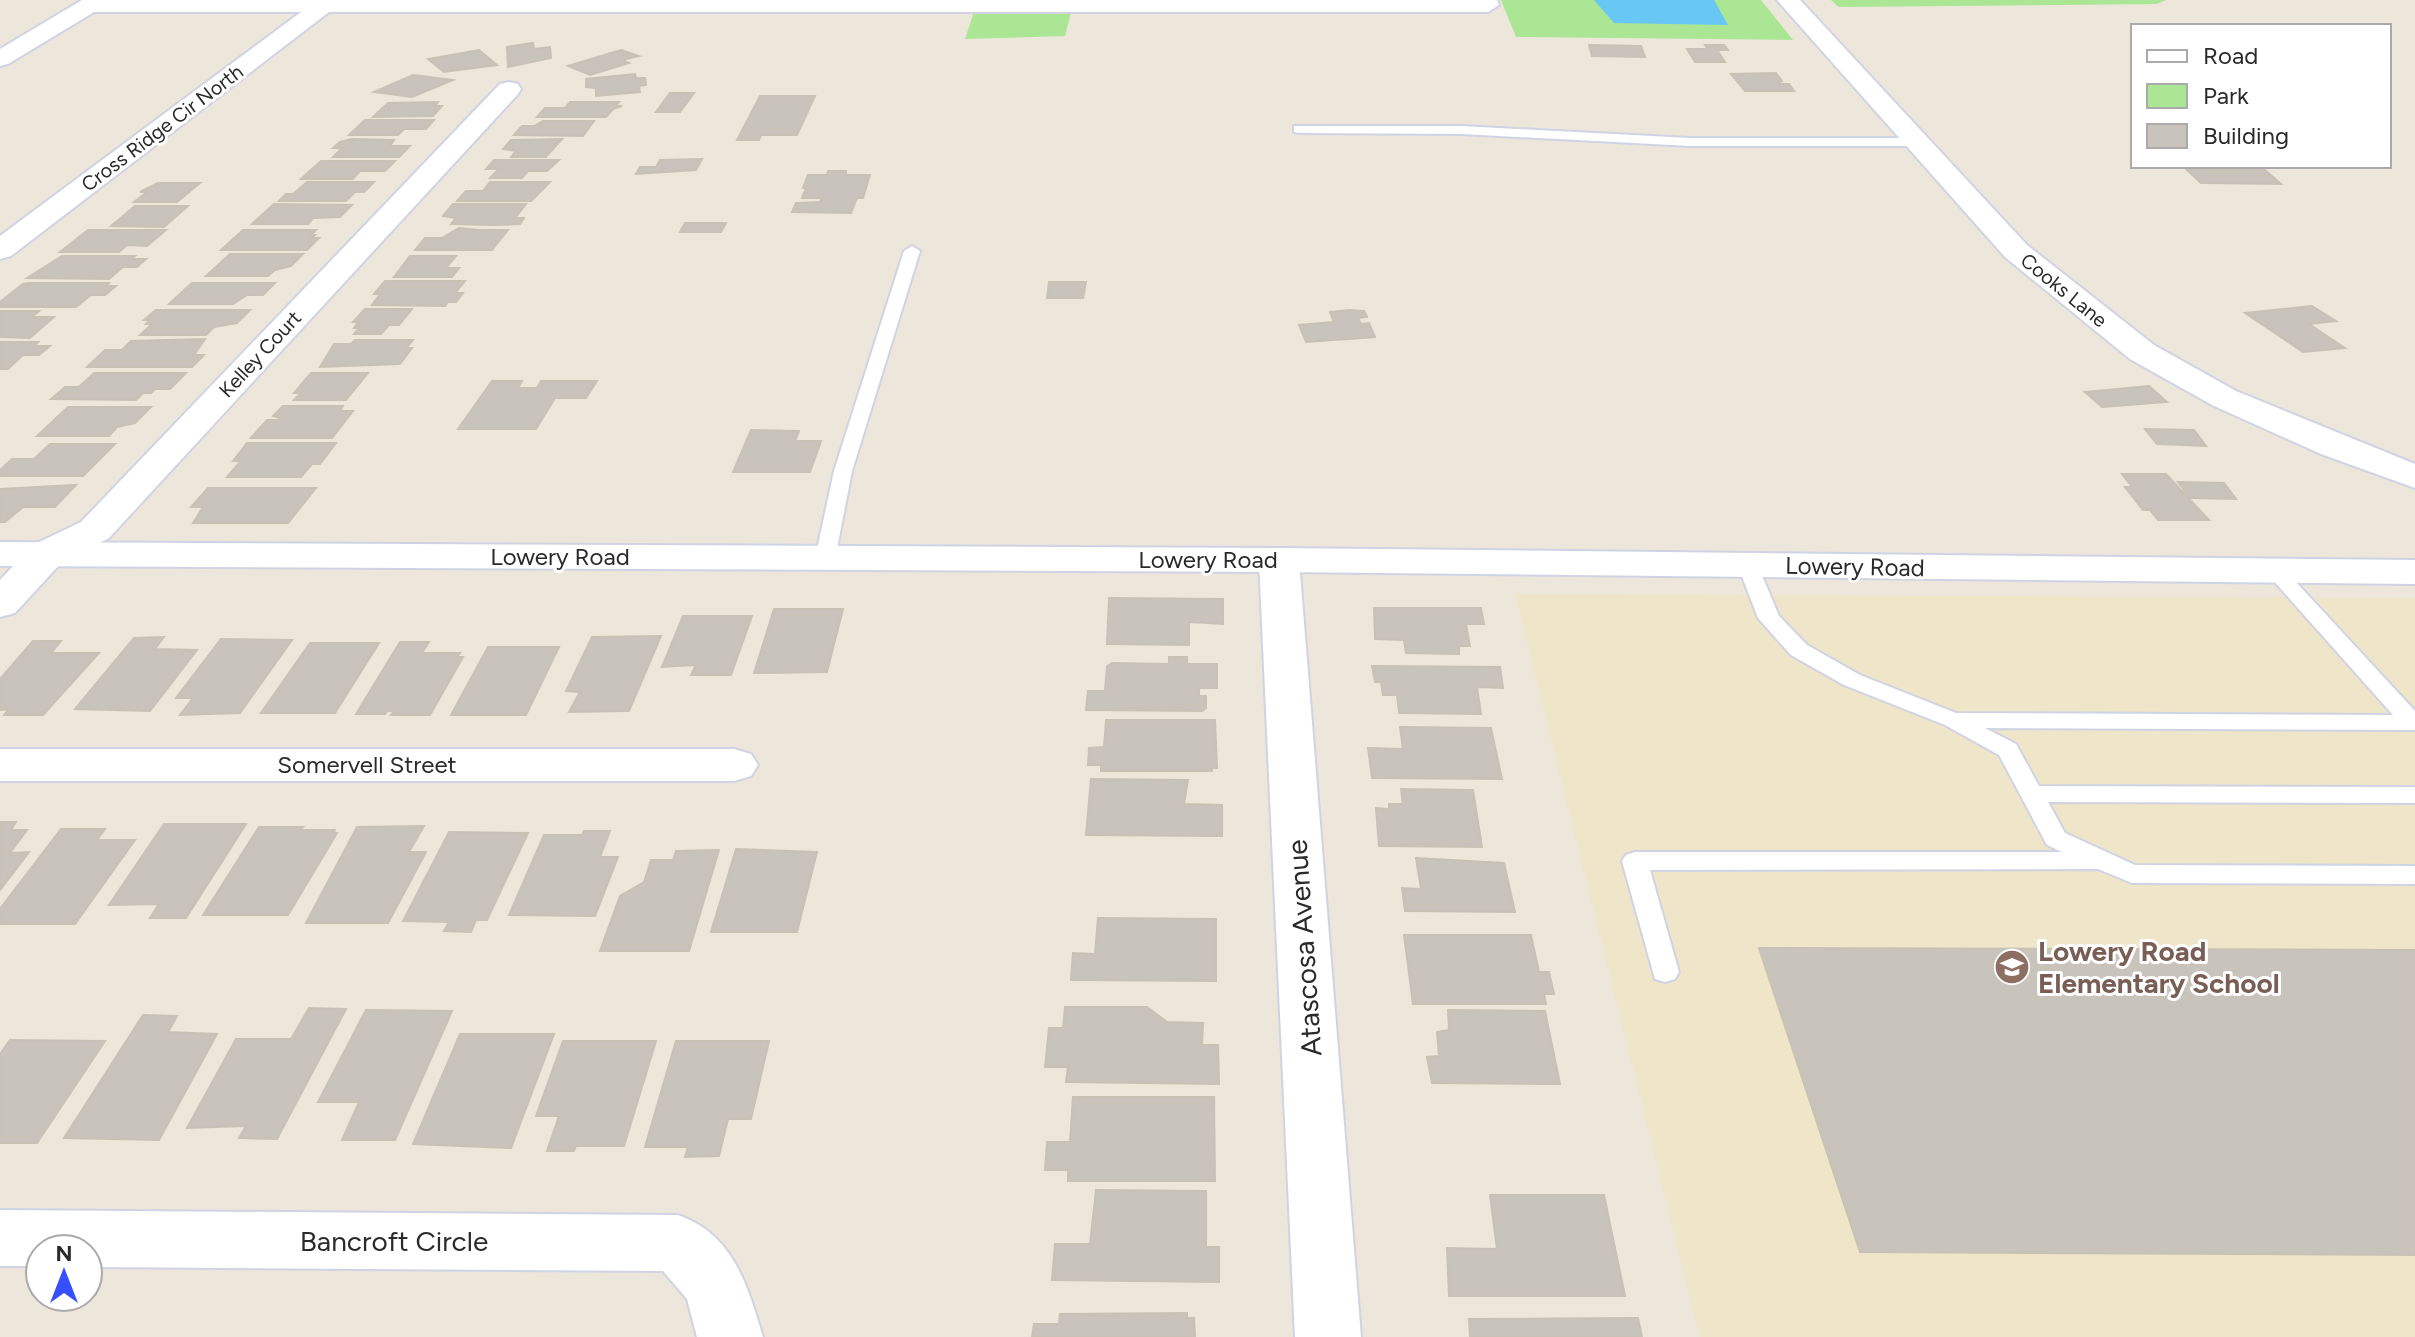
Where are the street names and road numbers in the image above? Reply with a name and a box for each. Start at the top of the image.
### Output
street label: Cross Ridge Cir North [76,59,248,197]
street label: Cooks Lane [2016,248,2112,332]
street label: Kelley Court [214,306,306,402]
street label: Lowery Road [490,542,630,571]
street label: Lowery Road [1138,545,1278,574]
street label: Lowery Road [1785,551,1925,582]
street label: Somervell Street [277,750,457,779]
street label: Atascosa Avenue [1279,839,1329,1057]
street label: Bancroft Circle [300,1224,488,1258]

